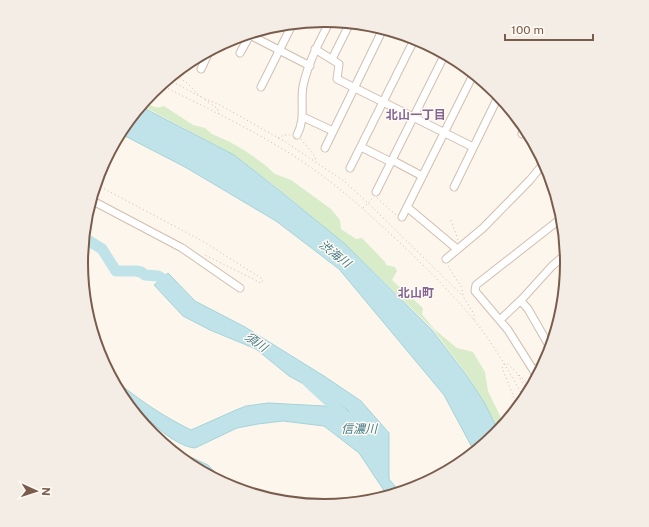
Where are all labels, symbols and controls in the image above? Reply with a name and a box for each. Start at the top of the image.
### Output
scale bar [505,16,593,42]
text: 100 m [511,23,544,37]
district label: 北山一丁目 [386,108,446,122]
water label: 渋海川 [317,237,355,272]
district label: 北山町 [398,286,434,300]
water label: 須川 [242,329,271,356]
water label: 信濃川 [341,422,379,436]
north arrow [16,471,56,511]
text: N [40,487,52,496]

